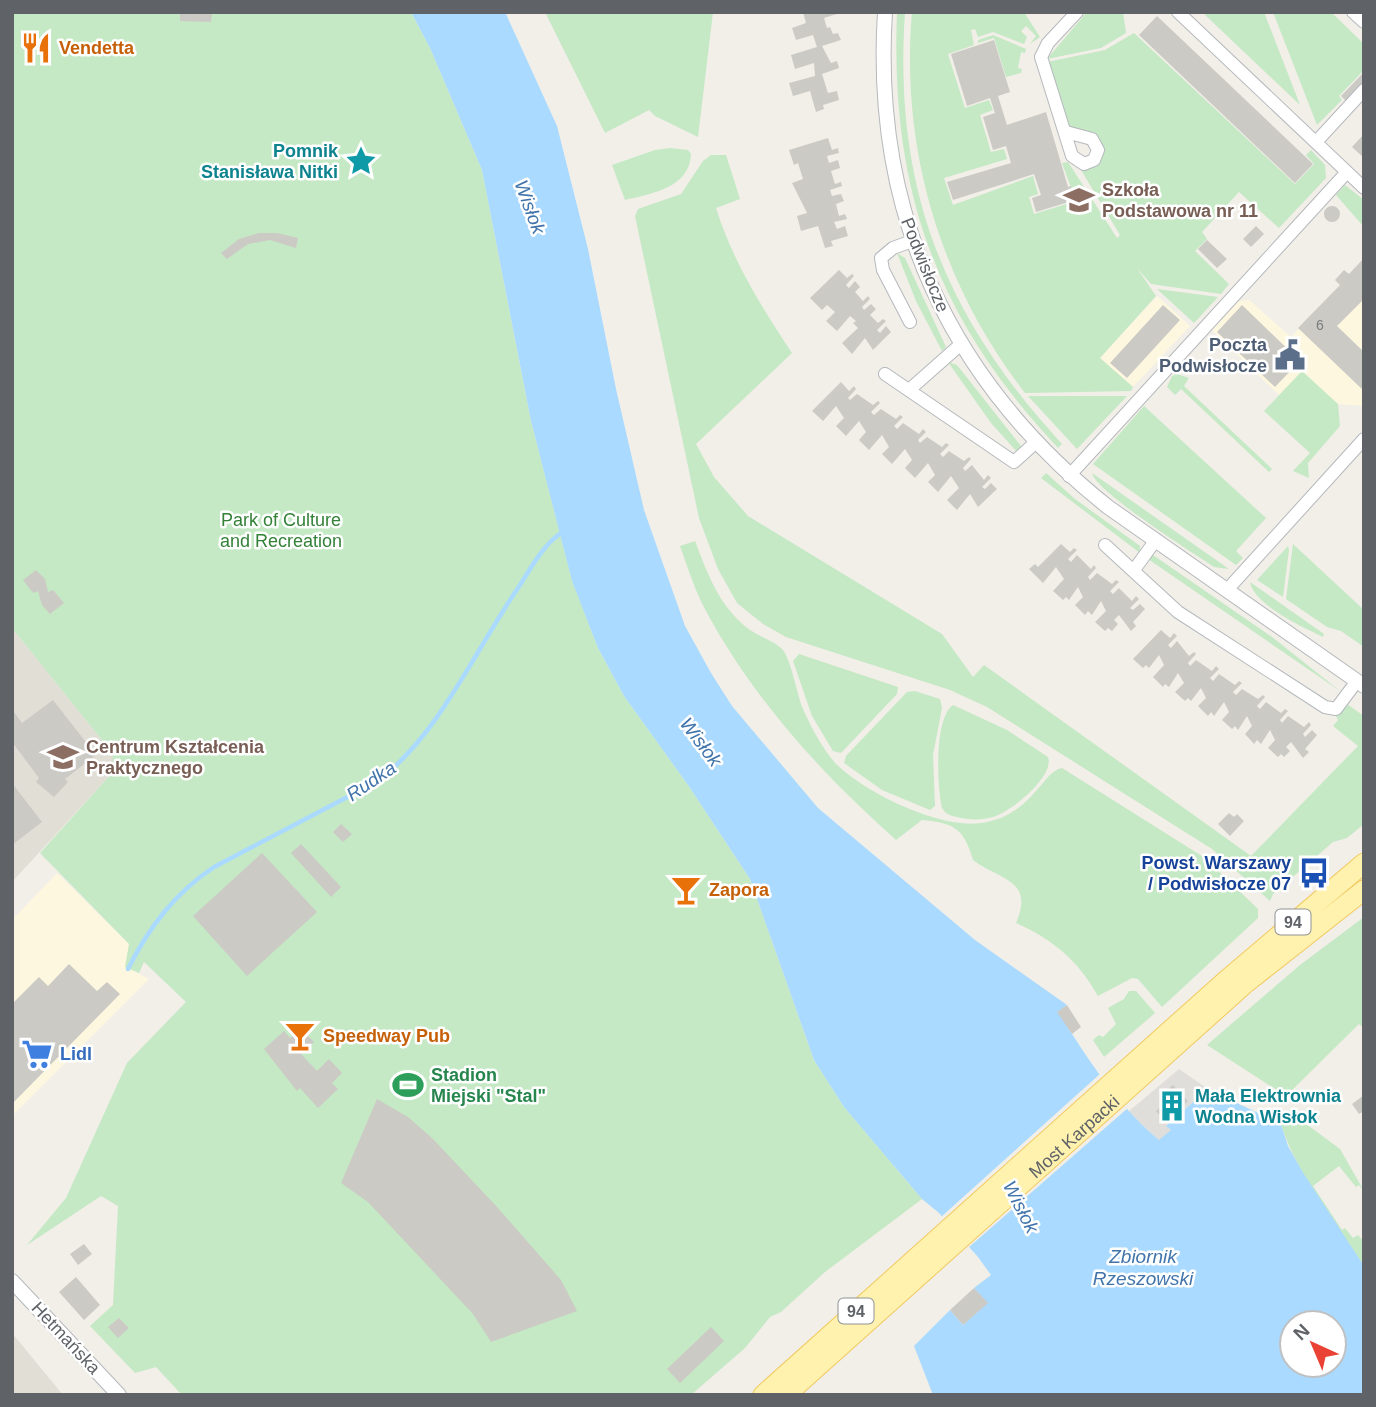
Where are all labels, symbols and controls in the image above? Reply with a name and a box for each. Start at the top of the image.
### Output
restaurant icon: Vendetta [19,31,53,65]
place label: Vendetta [59,38,135,58]
place label: Pomnik Stanisława Nitki [201,141,339,182]
place icon: Pomnik Stanisława Nitki [344,144,378,178]
water label: Wisłok [511,177,550,238]
place label: Szkoła Podstawowa nr 11 [1102,180,1258,221]
school or university icon: Szkoła Podstawowa nr 11 [1062,183,1096,217]
street label: Podwisłocze [897,215,953,315]
house number: 6 [1316,317,1324,333]
place label: Poczta Podwisłocze [1159,335,1268,376]
public building icon: Poczta Podwisłocze [1273,338,1307,372]
park label: Park of Culture and Recreation [220,510,342,551]
water label: Wisłok [676,713,727,772]
place label: Centrum Kształcenia Praktycznego [86,737,265,778]
school or university icon: Centrum Kształcenia Praktycznego [46,740,80,774]
water label: Rudka [342,757,400,805]
place label: Powst. Warszawy / Podwisłocze 07 [1142,853,1291,894]
bus stop icon: Powst. Warszawy / Podwisłocze 07 [1297,856,1331,890]
bar icon: Zapora [669,873,703,907]
place label: Zapora [709,880,770,900]
road number: 94 [1276,910,1310,934]
bar icon: Speedway Pub [283,1019,317,1053]
place label: Speedway Pub [323,1026,450,1046]
supermarket icon: Lidl [20,1037,54,1071]
place label: Lidl [60,1044,92,1064]
place label: Stadion Miejski "Stal" [431,1065,546,1106]
sports icon: Stadion Miejski "Stal" [391,1068,425,1102]
place label: Mała Elektrownia Wodna Wisłok [1195,1086,1342,1127]
building icon: Mała Elektrownia Wodna Wisłok [1155,1089,1189,1123]
street label: Most Karpacki [1025,1091,1123,1182]
water label: Wisłok [999,1177,1044,1238]
water label: Zbiornik Rzeszowski [1093,1246,1194,1289]
street label: Hetmańska [28,1298,105,1379]
road number: 94 [838,1298,874,1324]
north arrow [1278,1309,1348,1379]
text: N [1289,1320,1314,1344]

